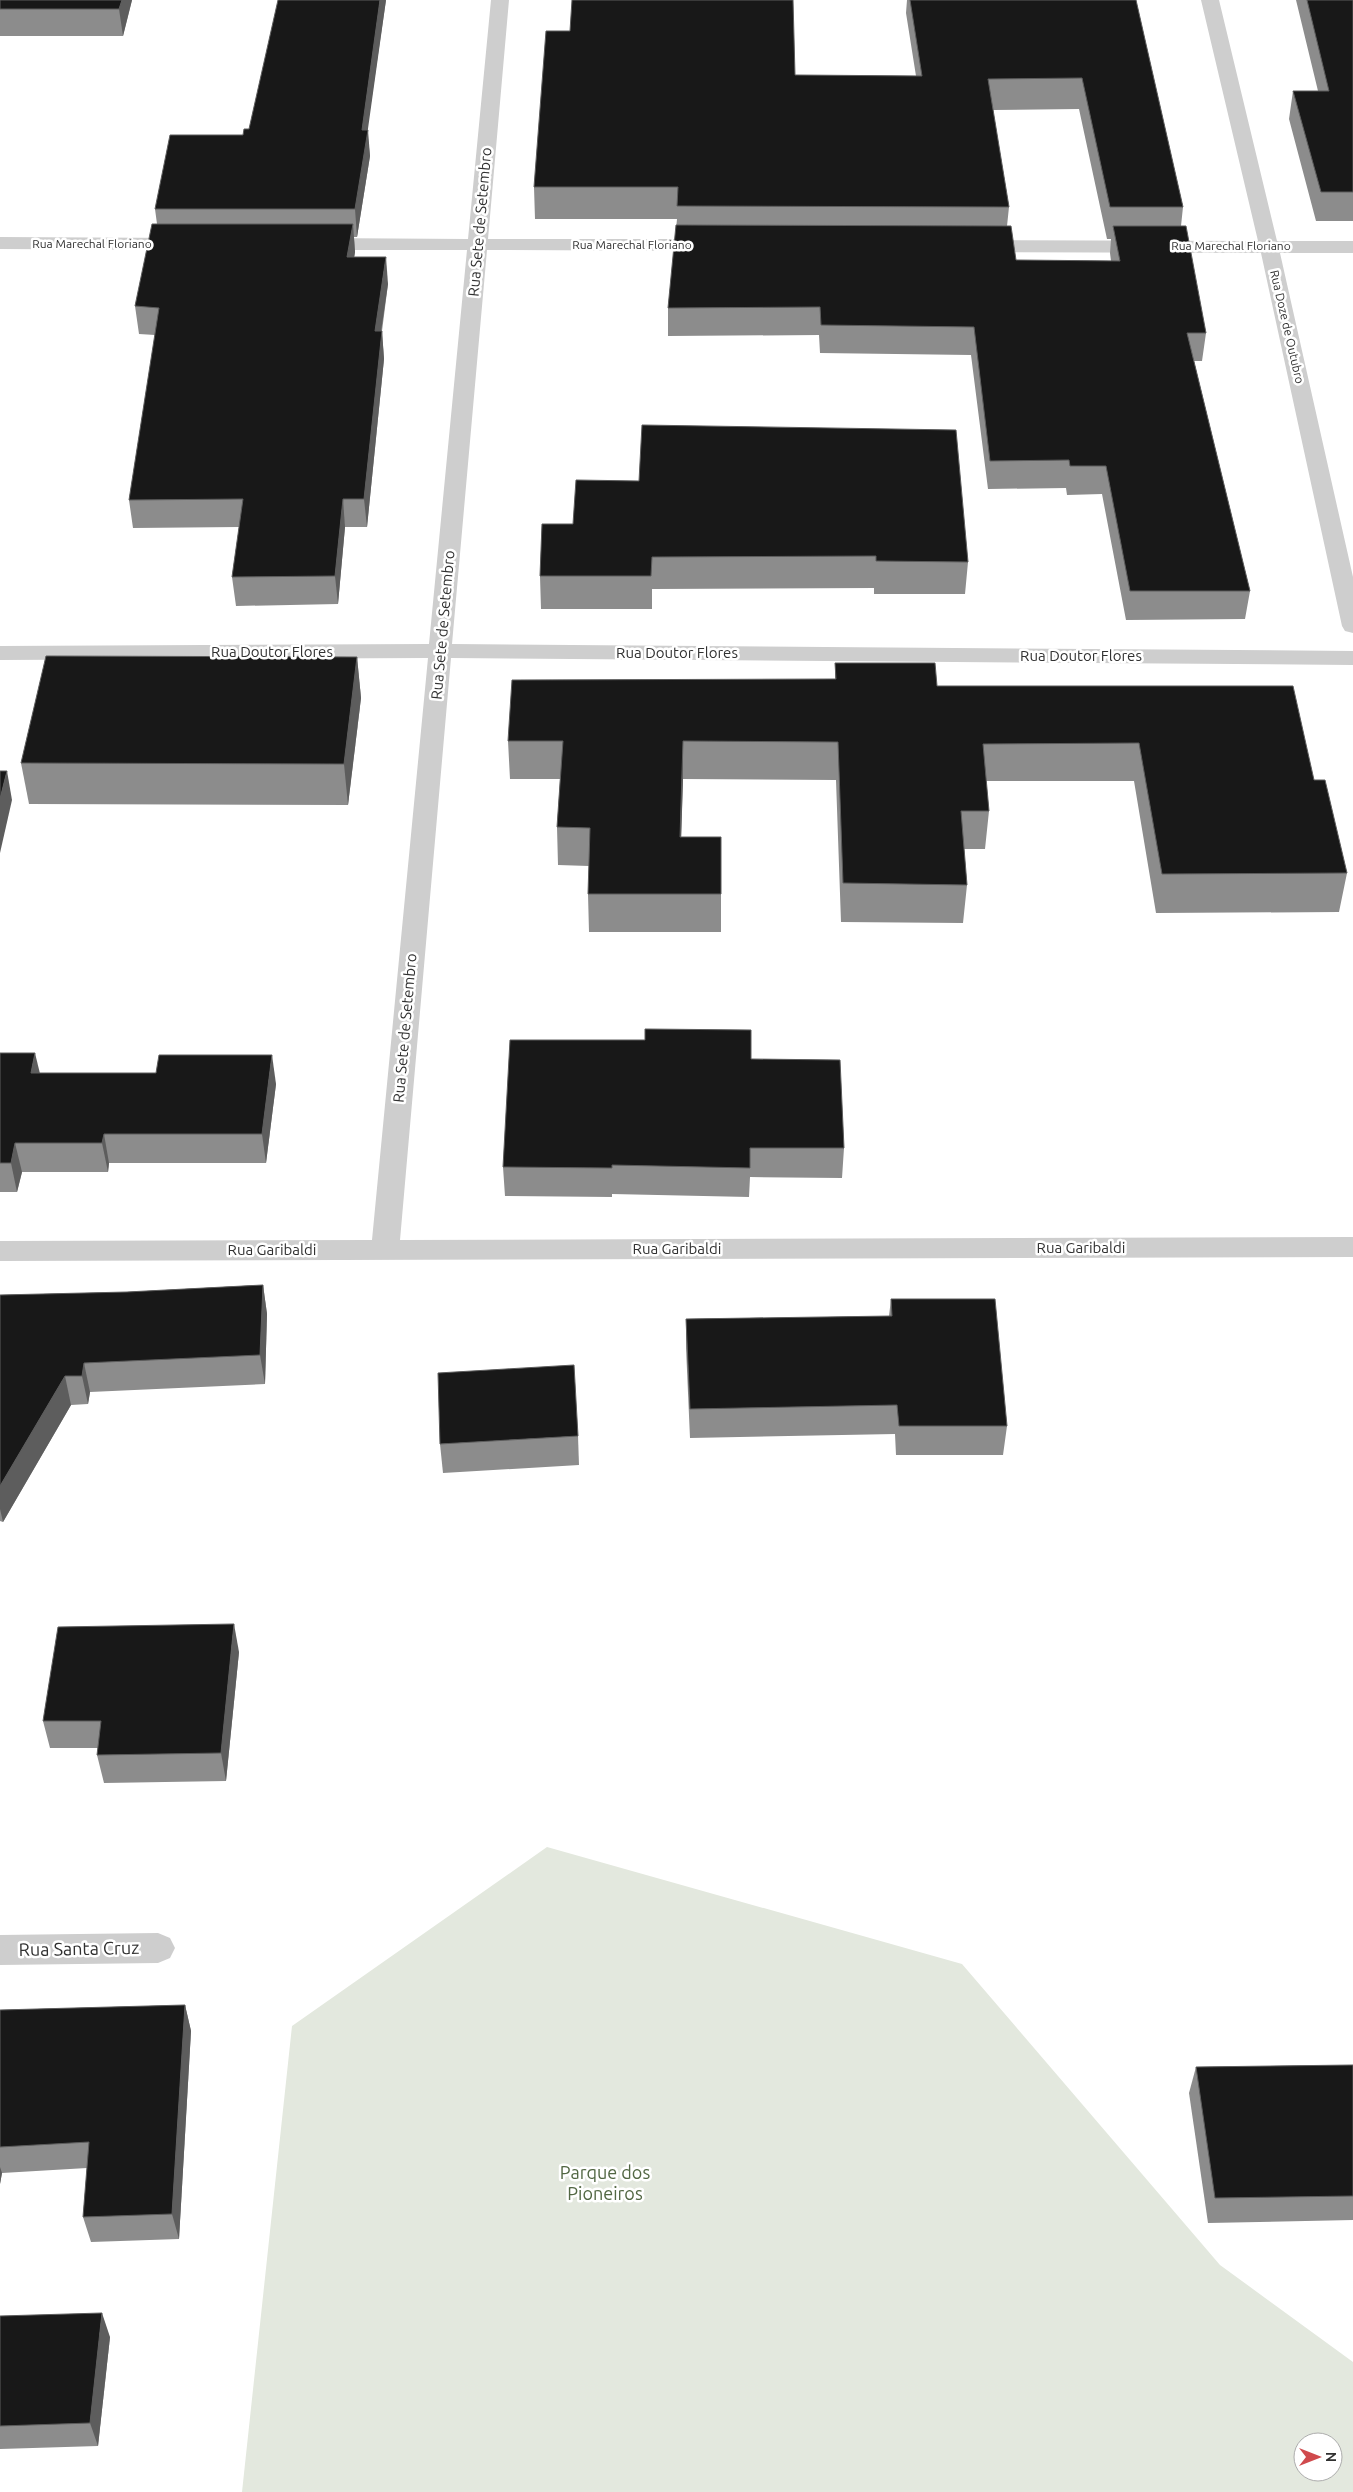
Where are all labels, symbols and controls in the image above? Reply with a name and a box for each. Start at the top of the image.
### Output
street label: Rua Sete de Setembro [465,147,494,297]
street label: Rua Marechal Floriano [32,237,152,250]
street label: Rua Marechal Floriano [572,238,692,251]
street label: Rua Marechal Floriano [1171,239,1291,252]
street label: Rua Doze de Outubro [1268,269,1307,385]
street label: Rua Sete de Setembro [428,550,457,700]
street label: Rua Doutor Flores [211,643,333,660]
street label: Rua Doutor Flores [616,644,738,661]
street label: Rua Doutor Flores [1020,647,1142,664]
street label: Rua Sete de Setembro [390,953,419,1103]
street label: Rua Garibaldi [1037,1239,1125,1256]
street label: Rua Garibaldi [633,1240,721,1257]
street label: Rua Garibaldi [228,1241,316,1258]
street label: Rua Santa Cruz [18,1937,139,1959]
park label: Parque dos Pioneiros [560,2162,650,2203]
north arrow [1293,2432,1343,2482]
text: N [1323,2452,1339,2462]

